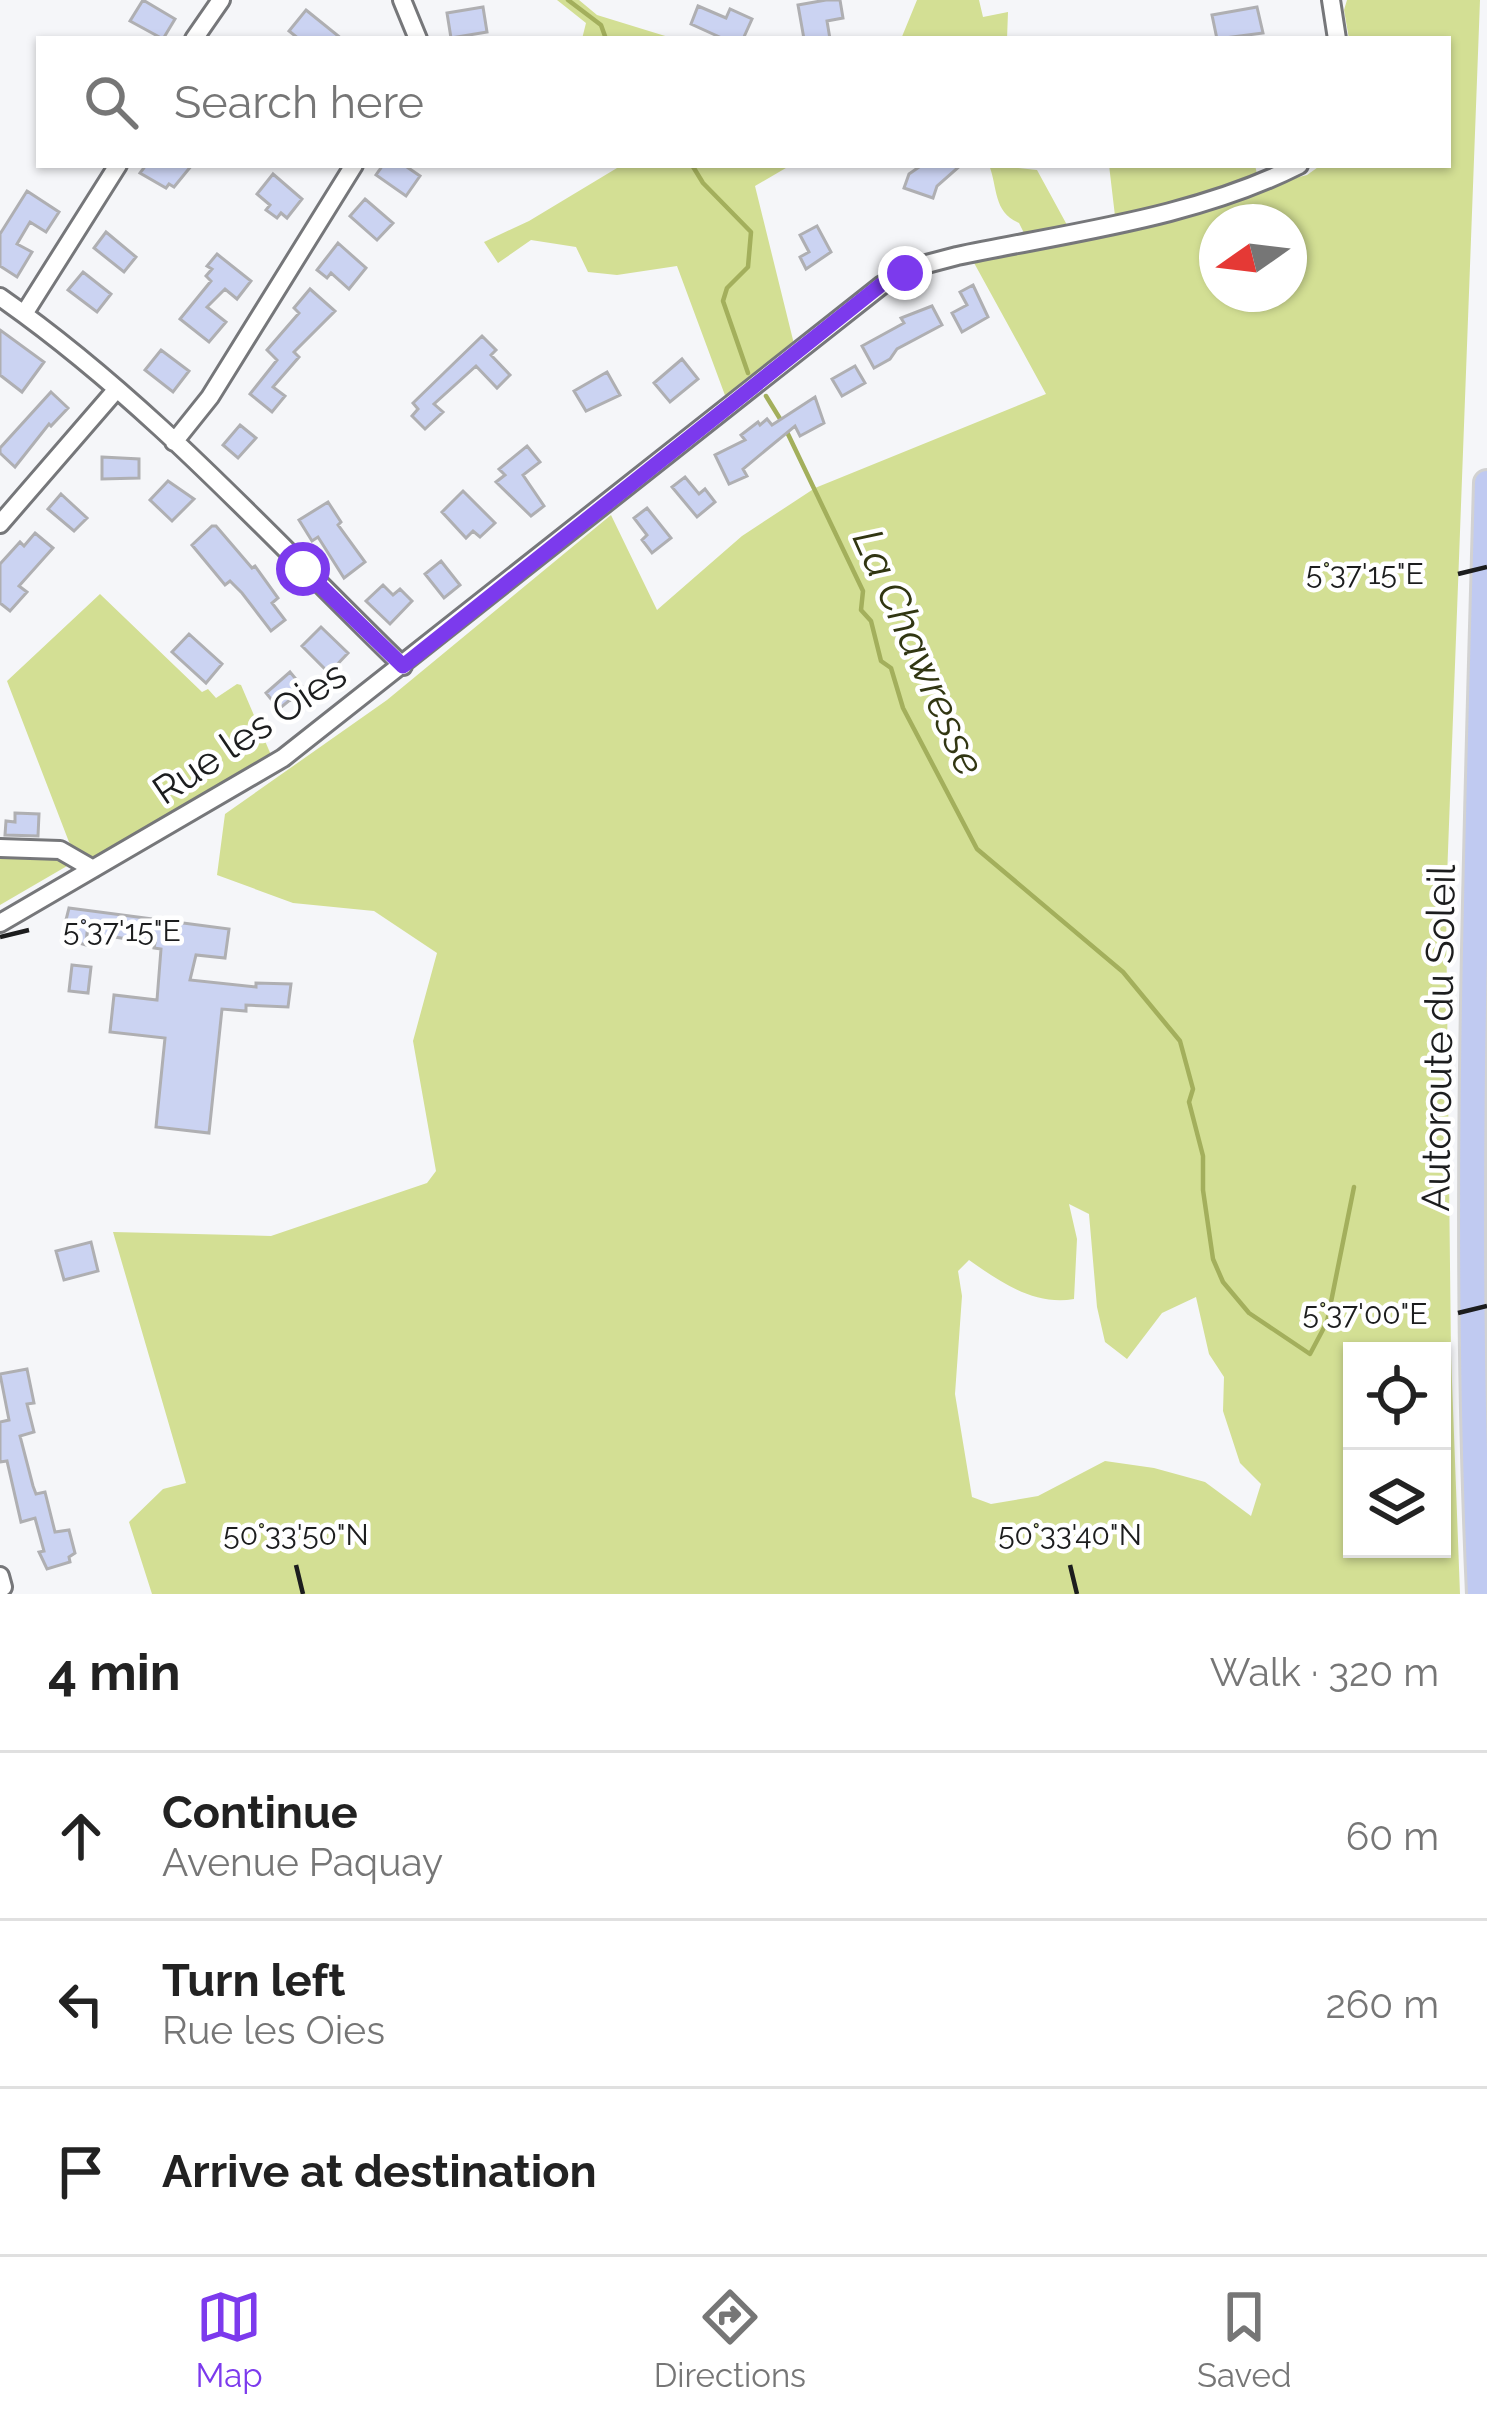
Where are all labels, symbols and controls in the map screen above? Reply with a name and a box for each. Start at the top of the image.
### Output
search box [36,36,1451,168]
icon: search [78,69,144,135]
text: Search here [174,76,424,129]
north arrow [1199,204,1307,312]
route end [878,246,932,300]
water label: La Chawresse [843,521,995,783]
route start [276,542,330,596]
text: 5°37'15"E [1306,556,1424,591]
street label: Rue les Oies [144,651,354,813]
street label: Autoroute du Soleil [1412,864,1464,1212]
text: 5°37'15"E [63,913,181,948]
text: 5°37'00"E [1302,1296,1428,1331]
map controls [1343,1342,1451,1558]
button: locate [1343,1342,1451,1450]
button: layers [1343,1450,1451,1558]
text: 50°33'50"N [223,1517,369,1552]
text: 50°33'40"N [998,1517,1142,1552]
text: 4 min [48,1642,181,1702]
text: Walk · 320 m [1210,1649,1439,1695]
text: Continue [162,1786,358,1839]
icon: ahead [48,1803,114,1869]
text: 60 m [1346,1813,1439,1859]
text: Avenue Paquay [162,1839,443,1885]
text: Turn left [162,1954,345,2007]
icon: left [48,1971,114,2037]
text: 260 m [1326,1981,1439,2027]
text: Rue les Oies [162,2007,385,2053]
icon: arrive [48,2139,114,2205]
text: Arrive at destination [162,2145,597,2198]
tab: Map [196,2284,263,2395]
tab: Directions [654,2284,806,2395]
tab: Saved [1197,2284,1291,2395]

